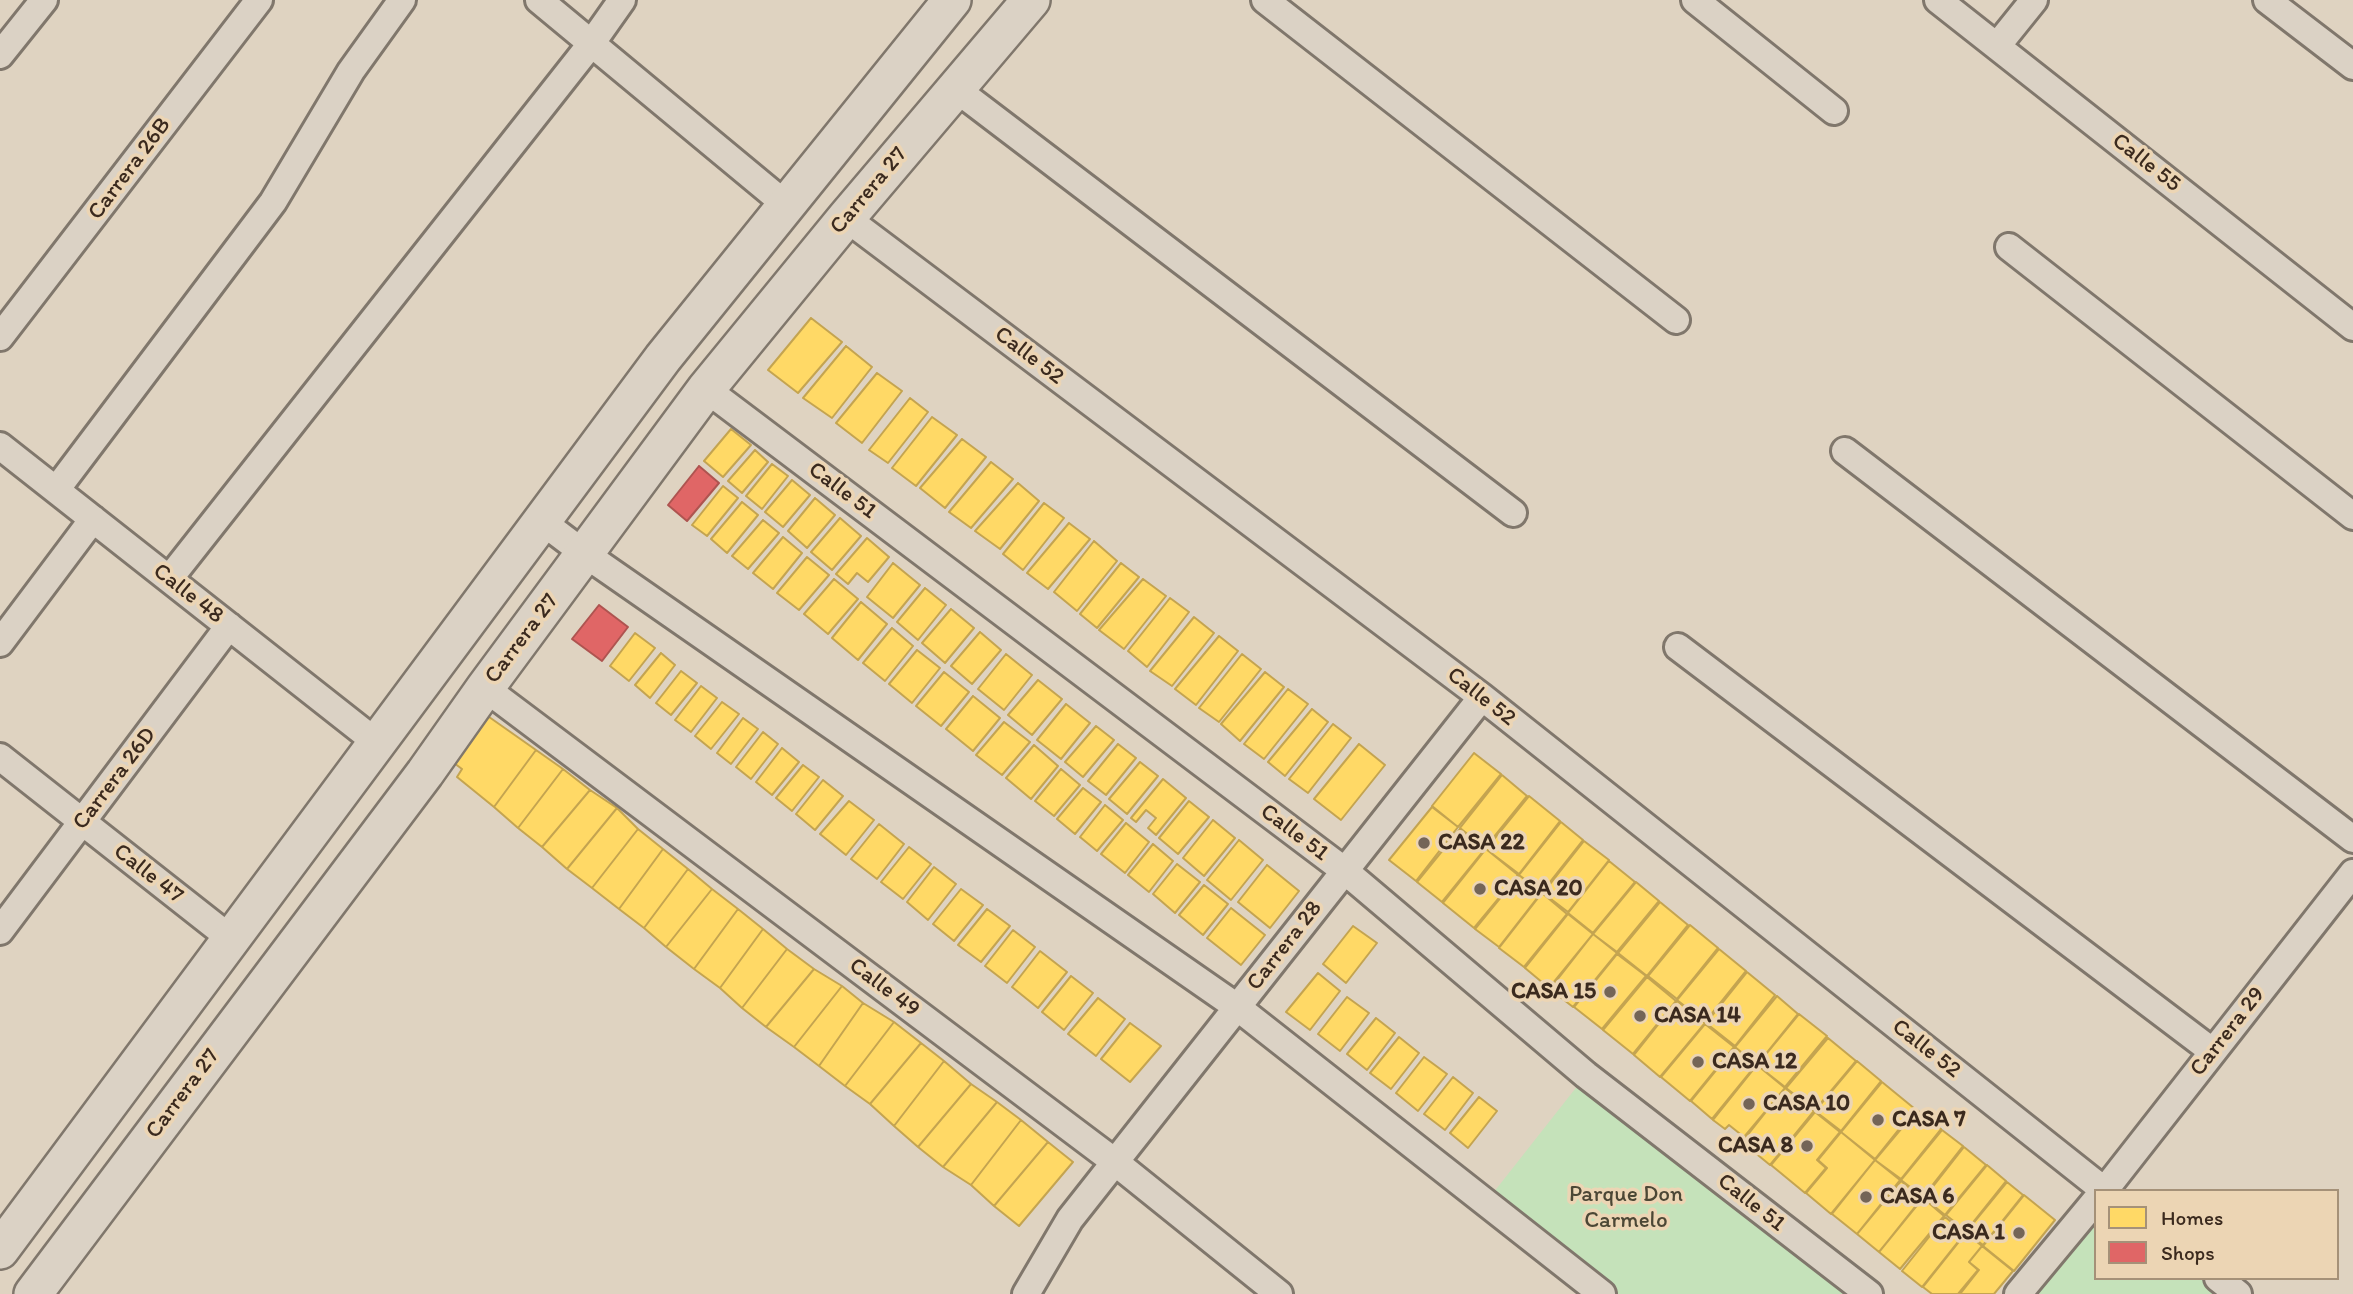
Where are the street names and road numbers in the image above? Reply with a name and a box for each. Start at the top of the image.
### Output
street label: Carrera 26B [83,112,177,226]
street label: Calle 55 [2106,127,2186,199]
street label: Carrera 27 [825,142,913,240]
street label: Calle 52 [989,321,1069,391]
street label: Calle 51 [802,456,882,526]
street label: Calle 48 [147,558,229,630]
street label: Carrera 27 [479,589,565,689]
street label: Calle 52 [1441,661,1521,733]
street label: Carrera 26D [67,722,163,836]
street label: Calle 51 [1254,798,1334,868]
street label: Calle 47 [108,838,188,910]
street label: Carrera 28 [1241,896,1329,996]
street label: Calle 49 [843,952,925,1024]
street label: Carrera 29 [2185,982,2271,1082]
street label: Calle 52 [1886,1013,1966,1085]
street label: Carrera 27 [140,1044,226,1144]
street label: Calle 51 [1712,1168,1790,1238]

